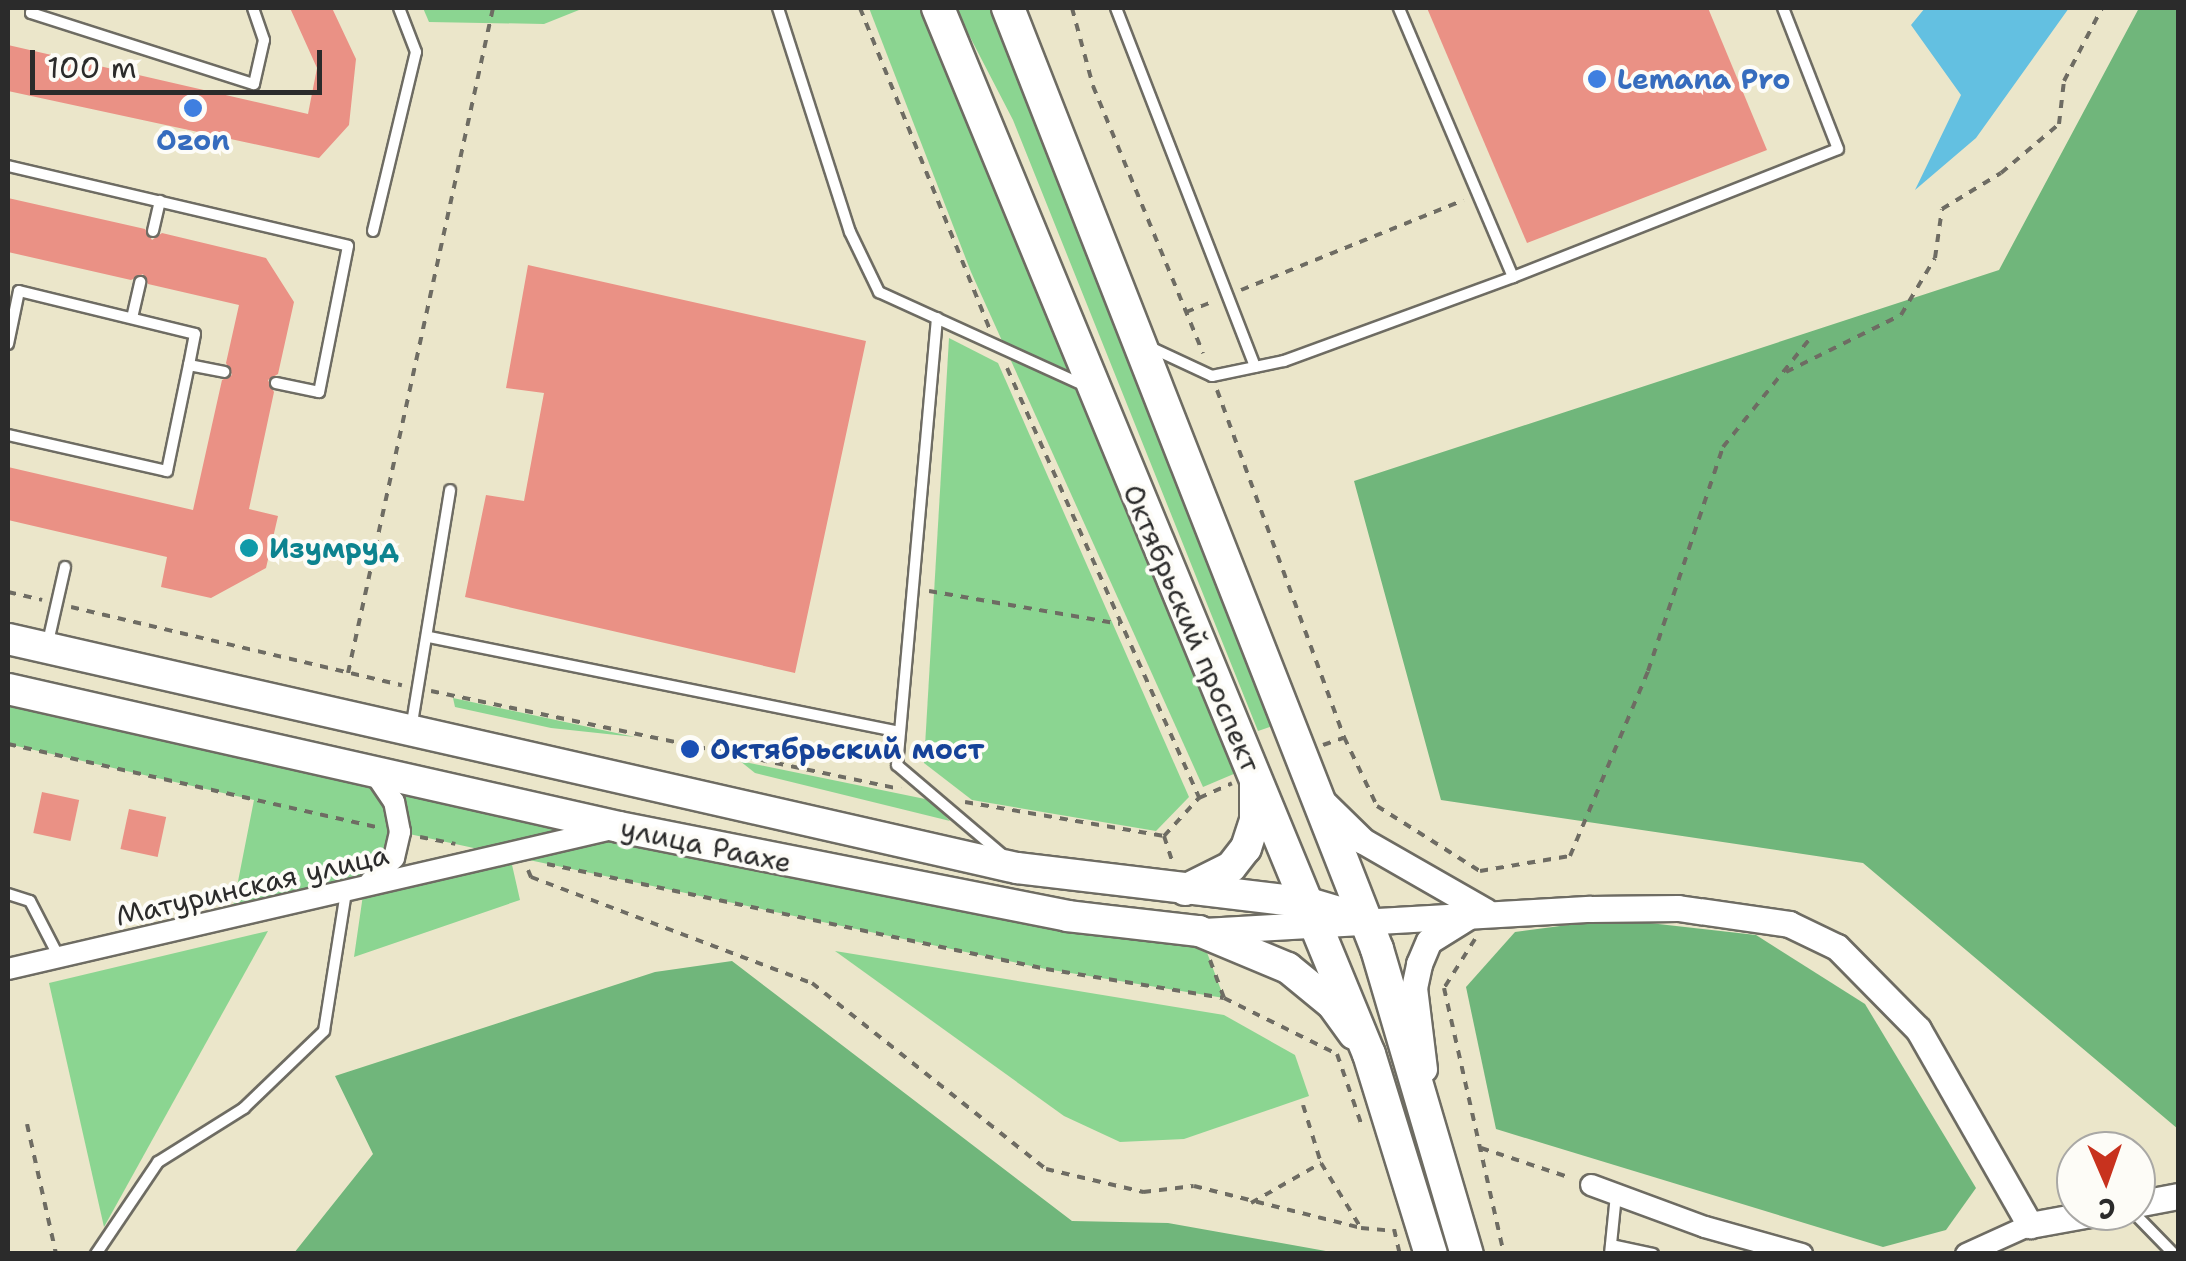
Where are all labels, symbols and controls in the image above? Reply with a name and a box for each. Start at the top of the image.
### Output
scale bar [35,30,328,92]
text: 100 m [47,47,137,88]
place label: Lemana Pro [1617,62,1791,96]
marker: Lemana Pro [1586,68,1608,90]
marker: Ozon [182,97,204,119]
place label: Ozon [156,123,230,157]
street label: Октябрьский проспект [1116,479,1268,777]
place label: Изумруд [269,531,399,565]
marker: Изумруд [238,537,260,559]
place label: Октябрьский мост [710,732,984,766]
marker: Октябрьский мост [679,738,701,760]
street label: улица Раахе [617,810,795,880]
street label: Матуринская улица [112,837,392,933]
north arrow [2056,1131,2156,1231]
text: С [2098,1190,2116,1228]

